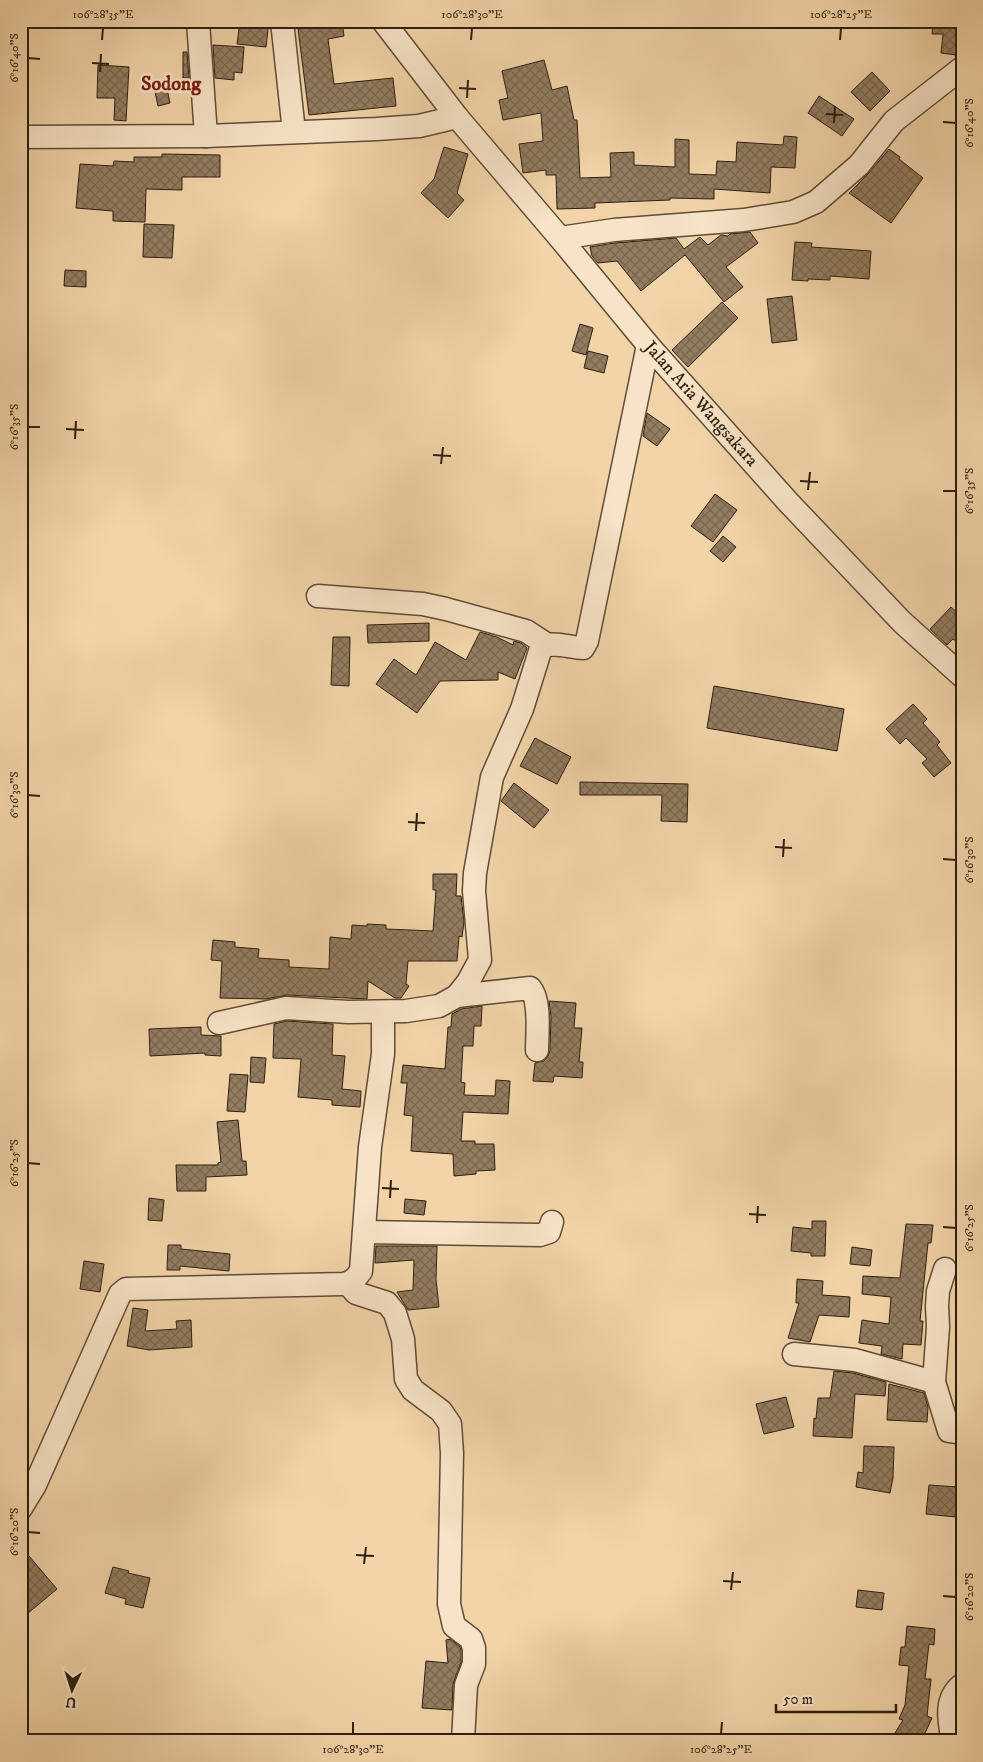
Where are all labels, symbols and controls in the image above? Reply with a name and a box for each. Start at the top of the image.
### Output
text: 106°28'35"E [73,7,134,22]
text: 106°28'30"E [441,7,503,22]
text: 106°28'25"E [810,7,873,22]
text: 6°16'40"S [7,33,22,83]
district label: Sodong [141,72,202,97]
text: 6°16'40"S [962,98,977,148]
street label: Jalan Aria Wangsakara [638,335,763,472]
text: 6°16'35"S [7,404,22,450]
text: 6°16'35"S [962,468,977,514]
text: 6°16'30"S [7,772,22,818]
text: 6°16'30"S [962,837,977,883]
text: 6°16'25"S [7,1139,22,1187]
text: 6°16'25"S [962,1204,977,1252]
text: 6°16'20"S [7,1508,22,1556]
text: 6°16'20"S [962,1573,977,1621]
north arrow [48,1664,98,1714]
scale bar [776,1682,896,1714]
text: 50 m [783,1690,813,1709]
text: U [65,1693,77,1711]
text: 106°28'30"E [322,1742,384,1757]
text: 106°28'25"E [690,1742,753,1757]

